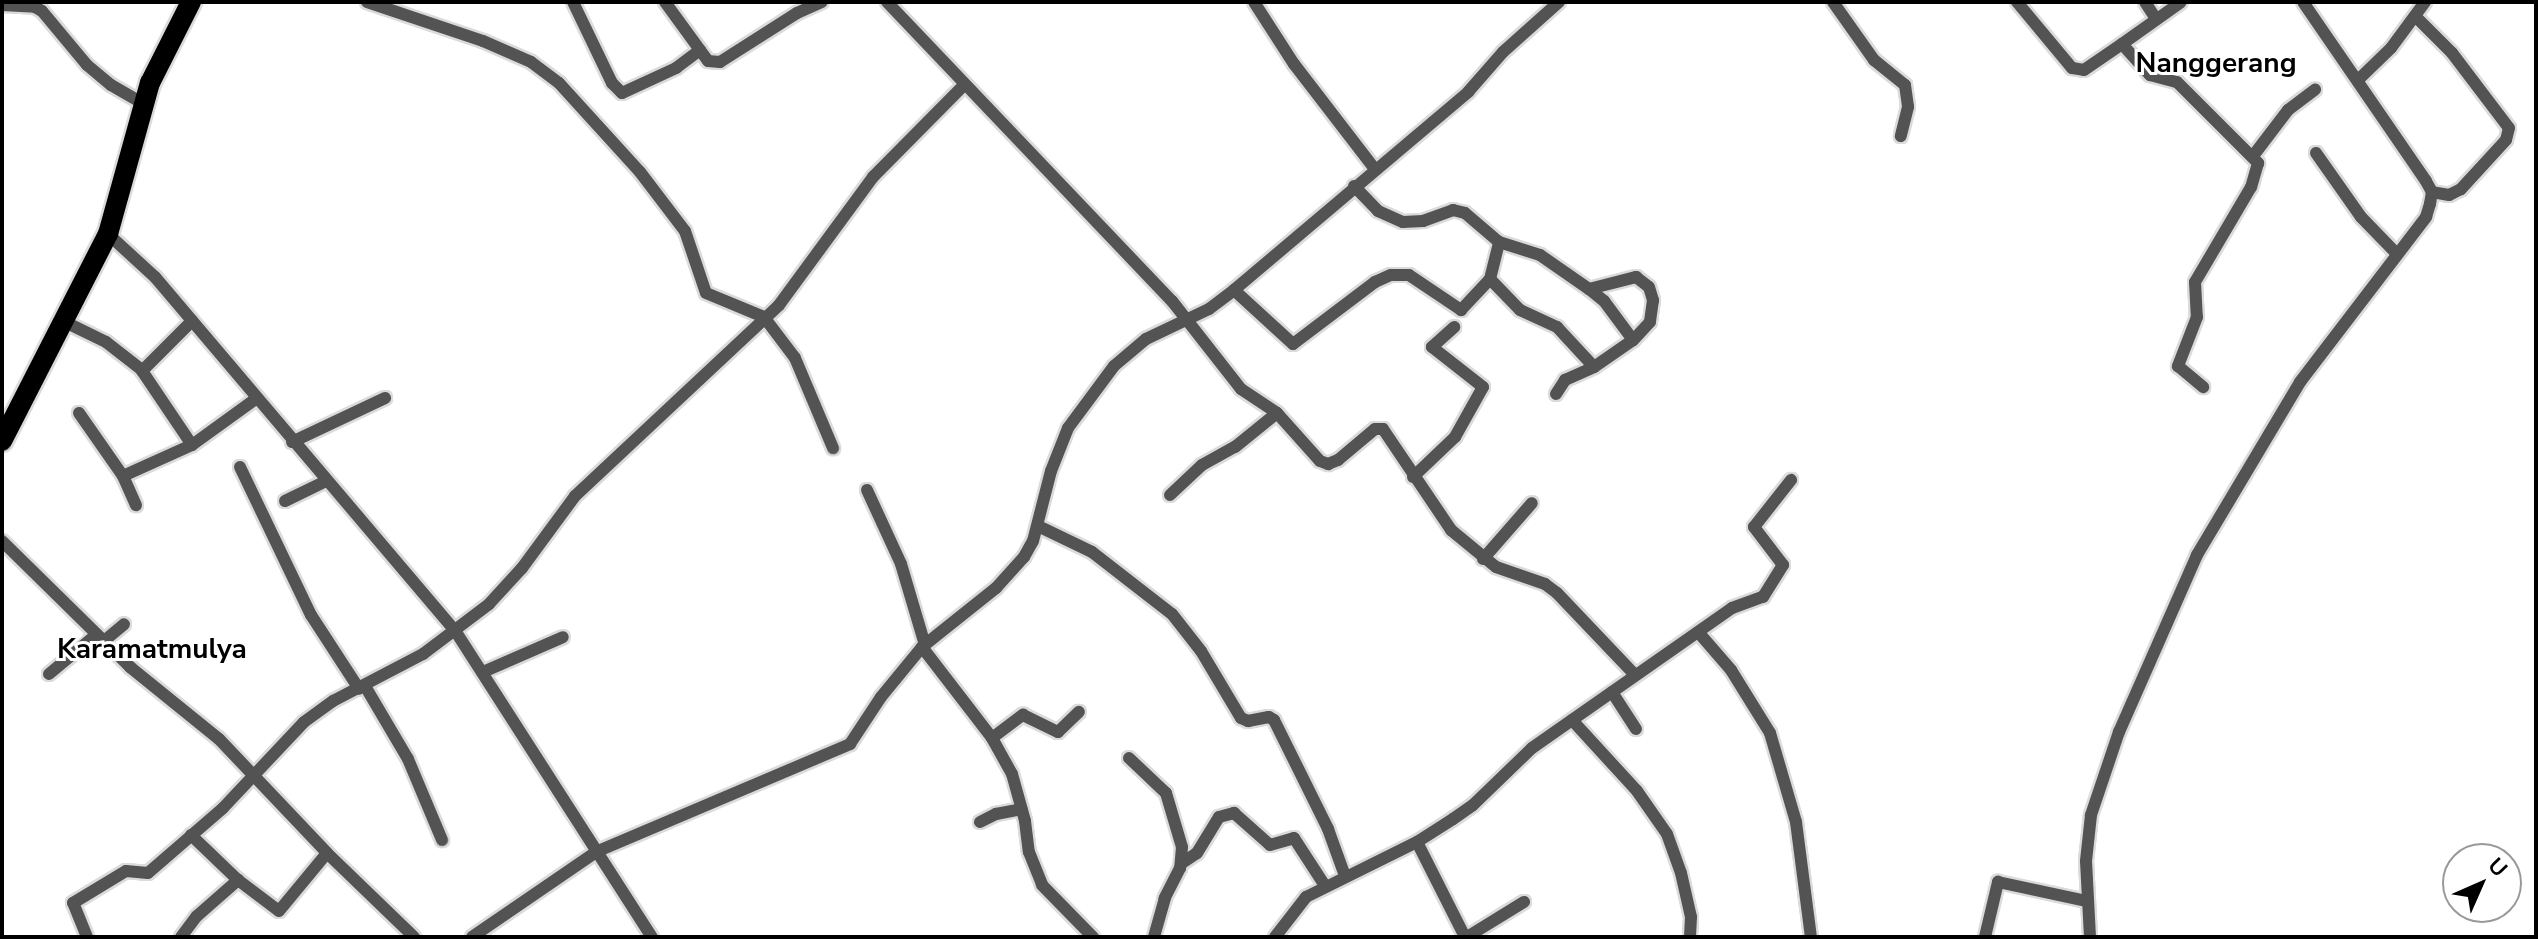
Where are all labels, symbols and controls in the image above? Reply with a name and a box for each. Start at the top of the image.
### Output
district label: Nanggerang [2135,46,2297,80]
district label: Karamatmulya [57,632,247,666]
north arrow [2442,843,2522,923]
text: U [2481,851,2514,884]

